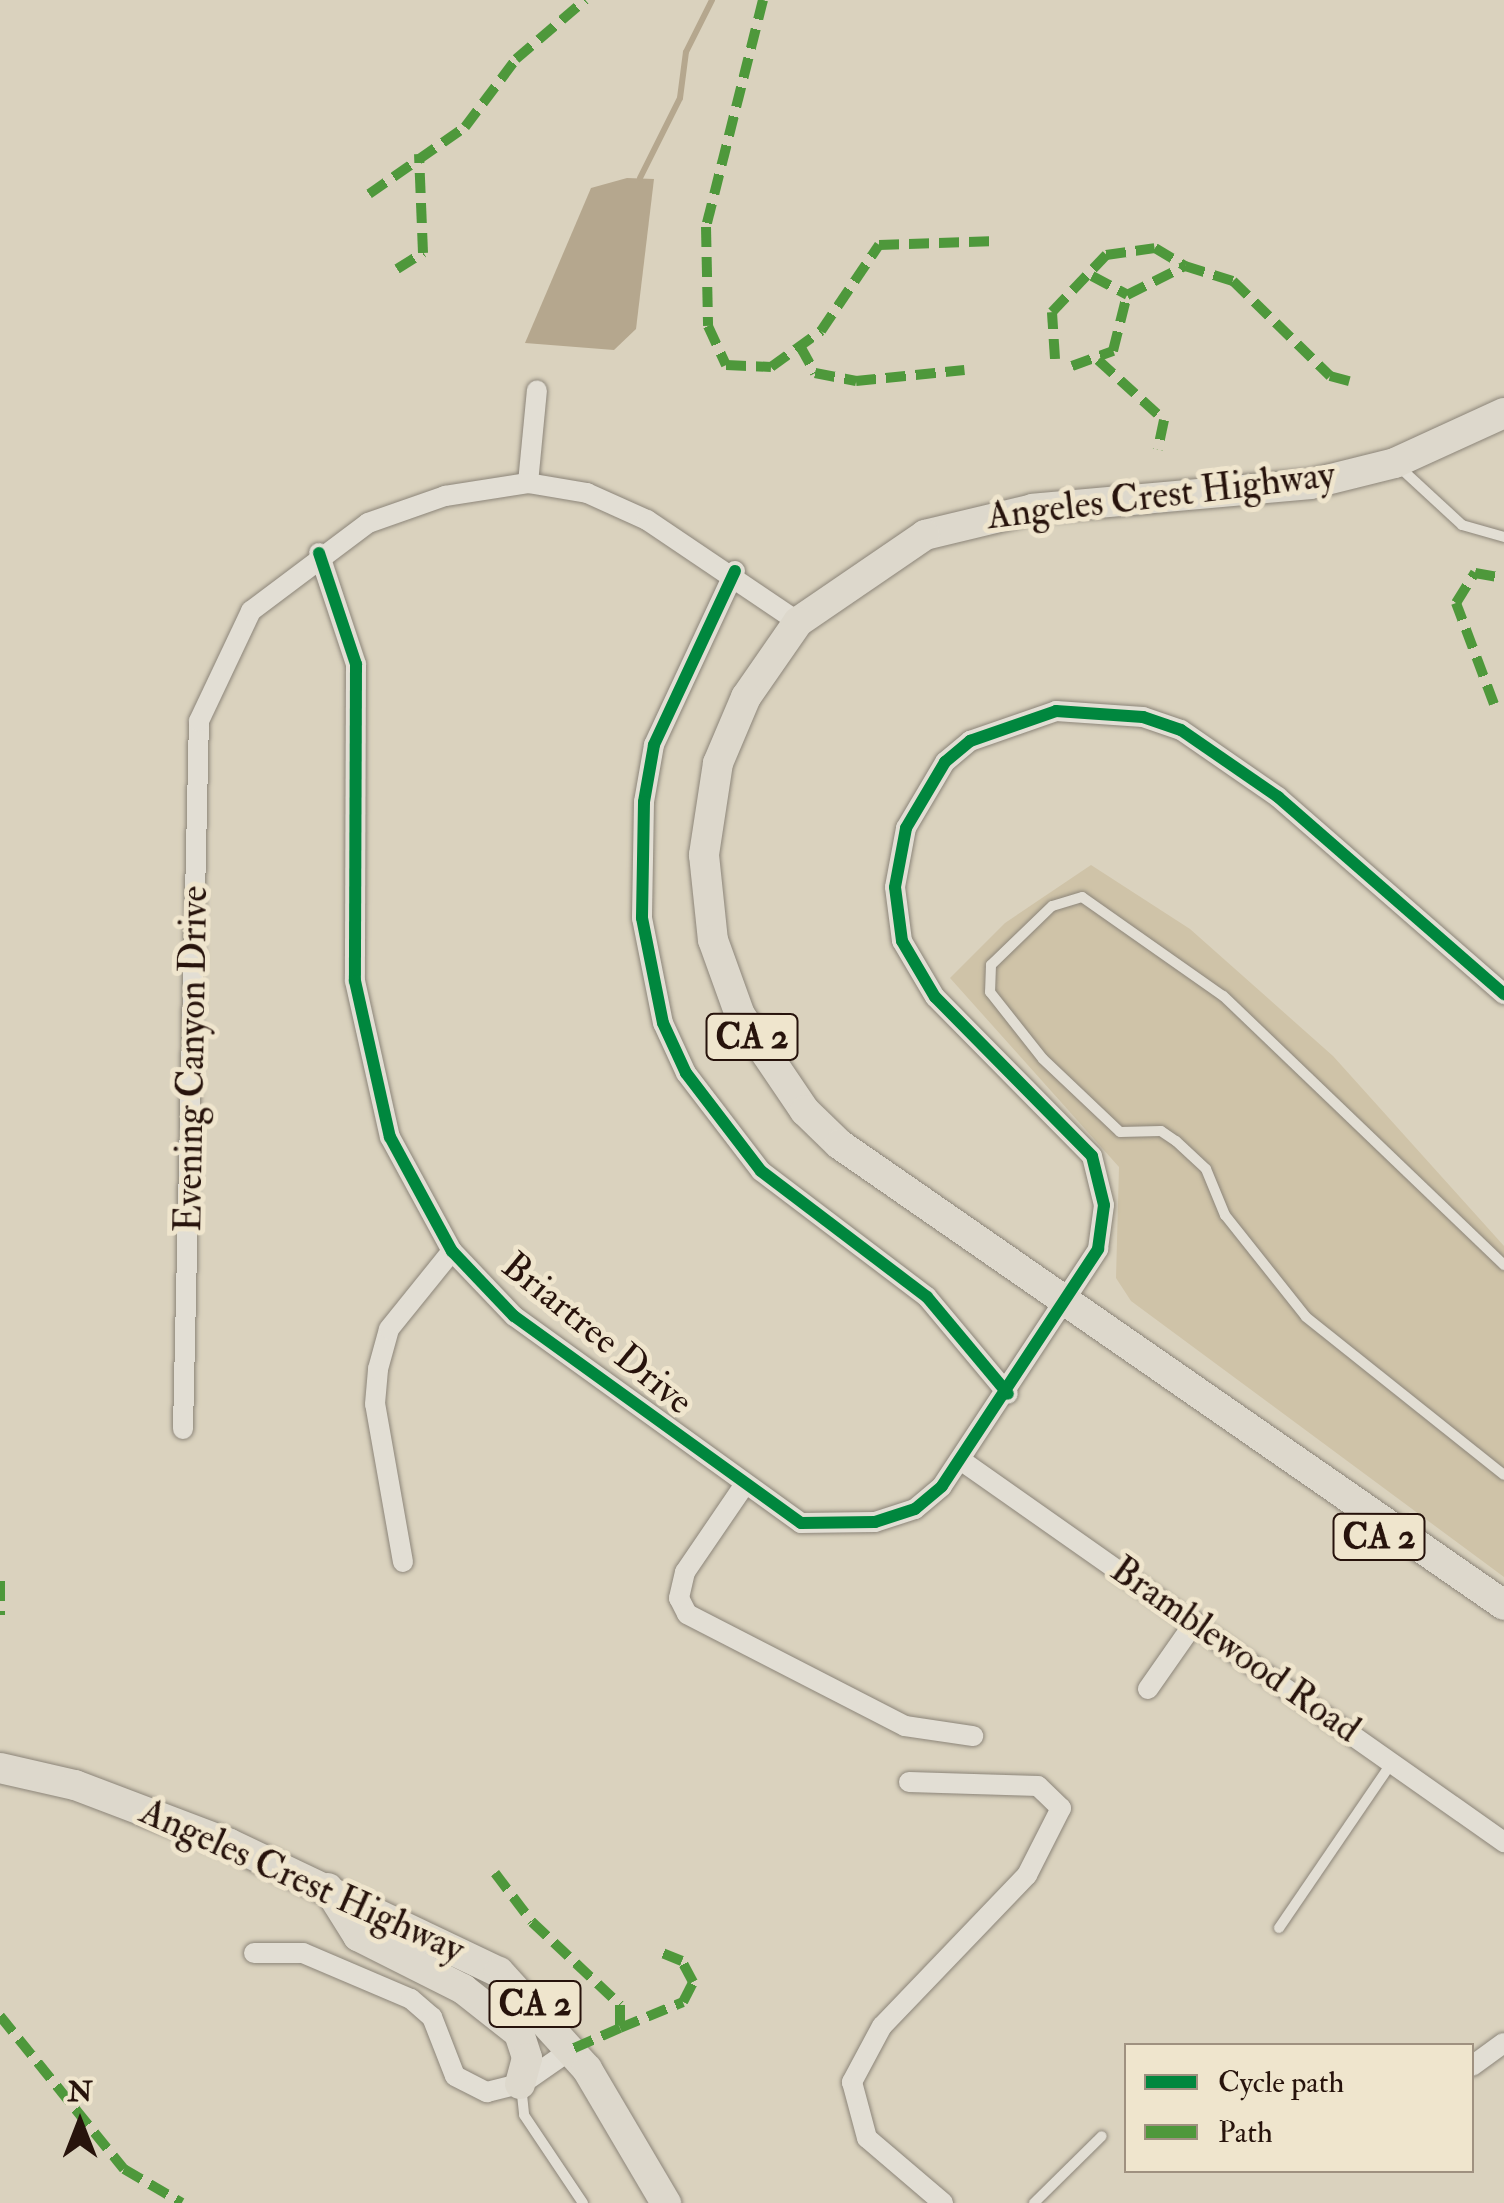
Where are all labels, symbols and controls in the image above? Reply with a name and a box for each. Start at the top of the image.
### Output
street label: Angeles Crest Highway [984,452,1338,540]
street label: Evening Canyon Drive [166,885,218,1233]
road number: CA 2 [704,1007,800,1067]
street label: Briartree Drive [493,1243,701,1425]
road number: CA 2 [1332,1507,1426,1567]
street label: Bramblewood Road [1102,1547,1368,1753]
street label: Angeles Crest Highway [133,1789,471,1973]
road number: CA 2 [488,1974,582,2034]
legend [1124,2043,1474,2173]
text: Cycle path [1218,2064,1344,2101]
north arrow [30,2073,130,2173]
text: N [67,2075,93,2110]
text: Path [1218,2114,1273,2151]

